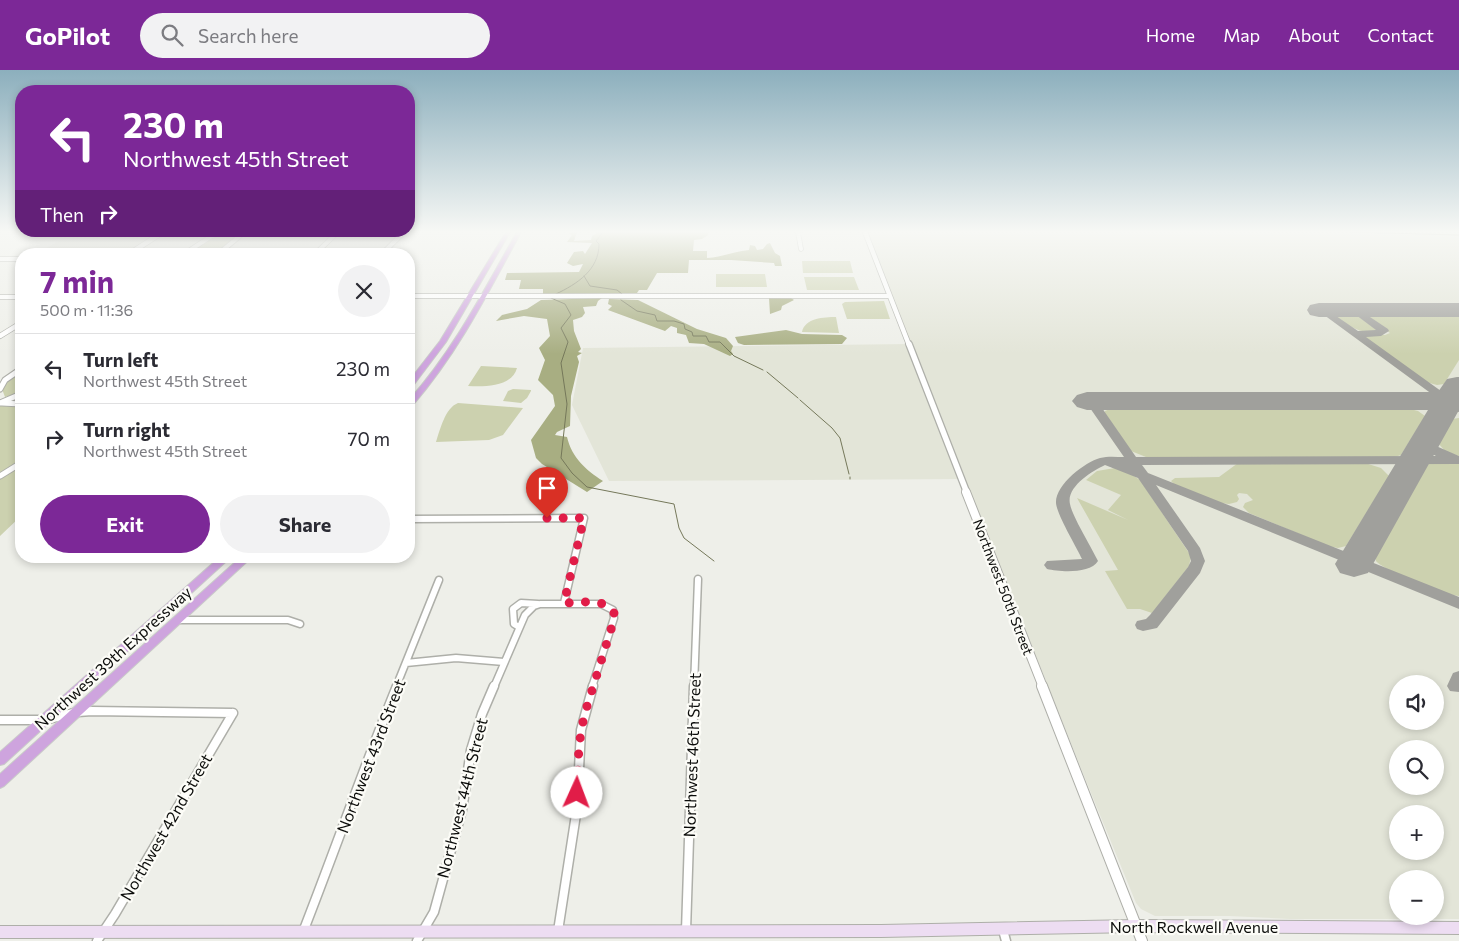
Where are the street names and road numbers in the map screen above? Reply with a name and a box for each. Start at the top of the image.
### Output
street label: Northwest 50th Street [970,516,1037,658]
street label: Northwest 39th Expressway [30,582,195,733]
street label: Northwest 46th Street [679,672,704,838]
street label: Northwest 43rd Street [332,676,409,836]
street label: Northwest 44th Street [432,715,491,880]
street label: Northwest 42nd Street [116,750,216,904]
street label: North Rockwell Avenue [1110,917,1278,936]

